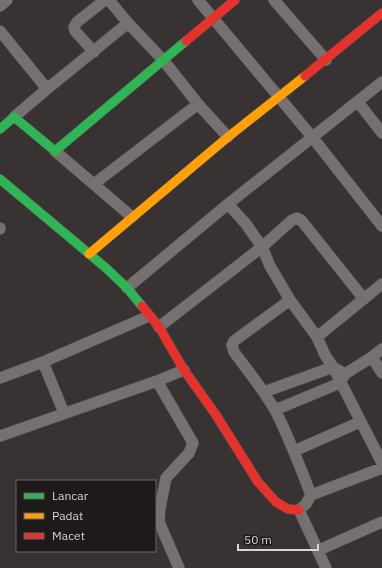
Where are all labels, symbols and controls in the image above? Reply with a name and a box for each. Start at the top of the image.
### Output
legend [16,480,156,552]
text: Lancar [52,488,89,503]
text: Padat [52,508,83,523]
scale bar [238,526,318,552]
text: Macet [52,528,85,543]
text: 50 m [244,532,272,547]

